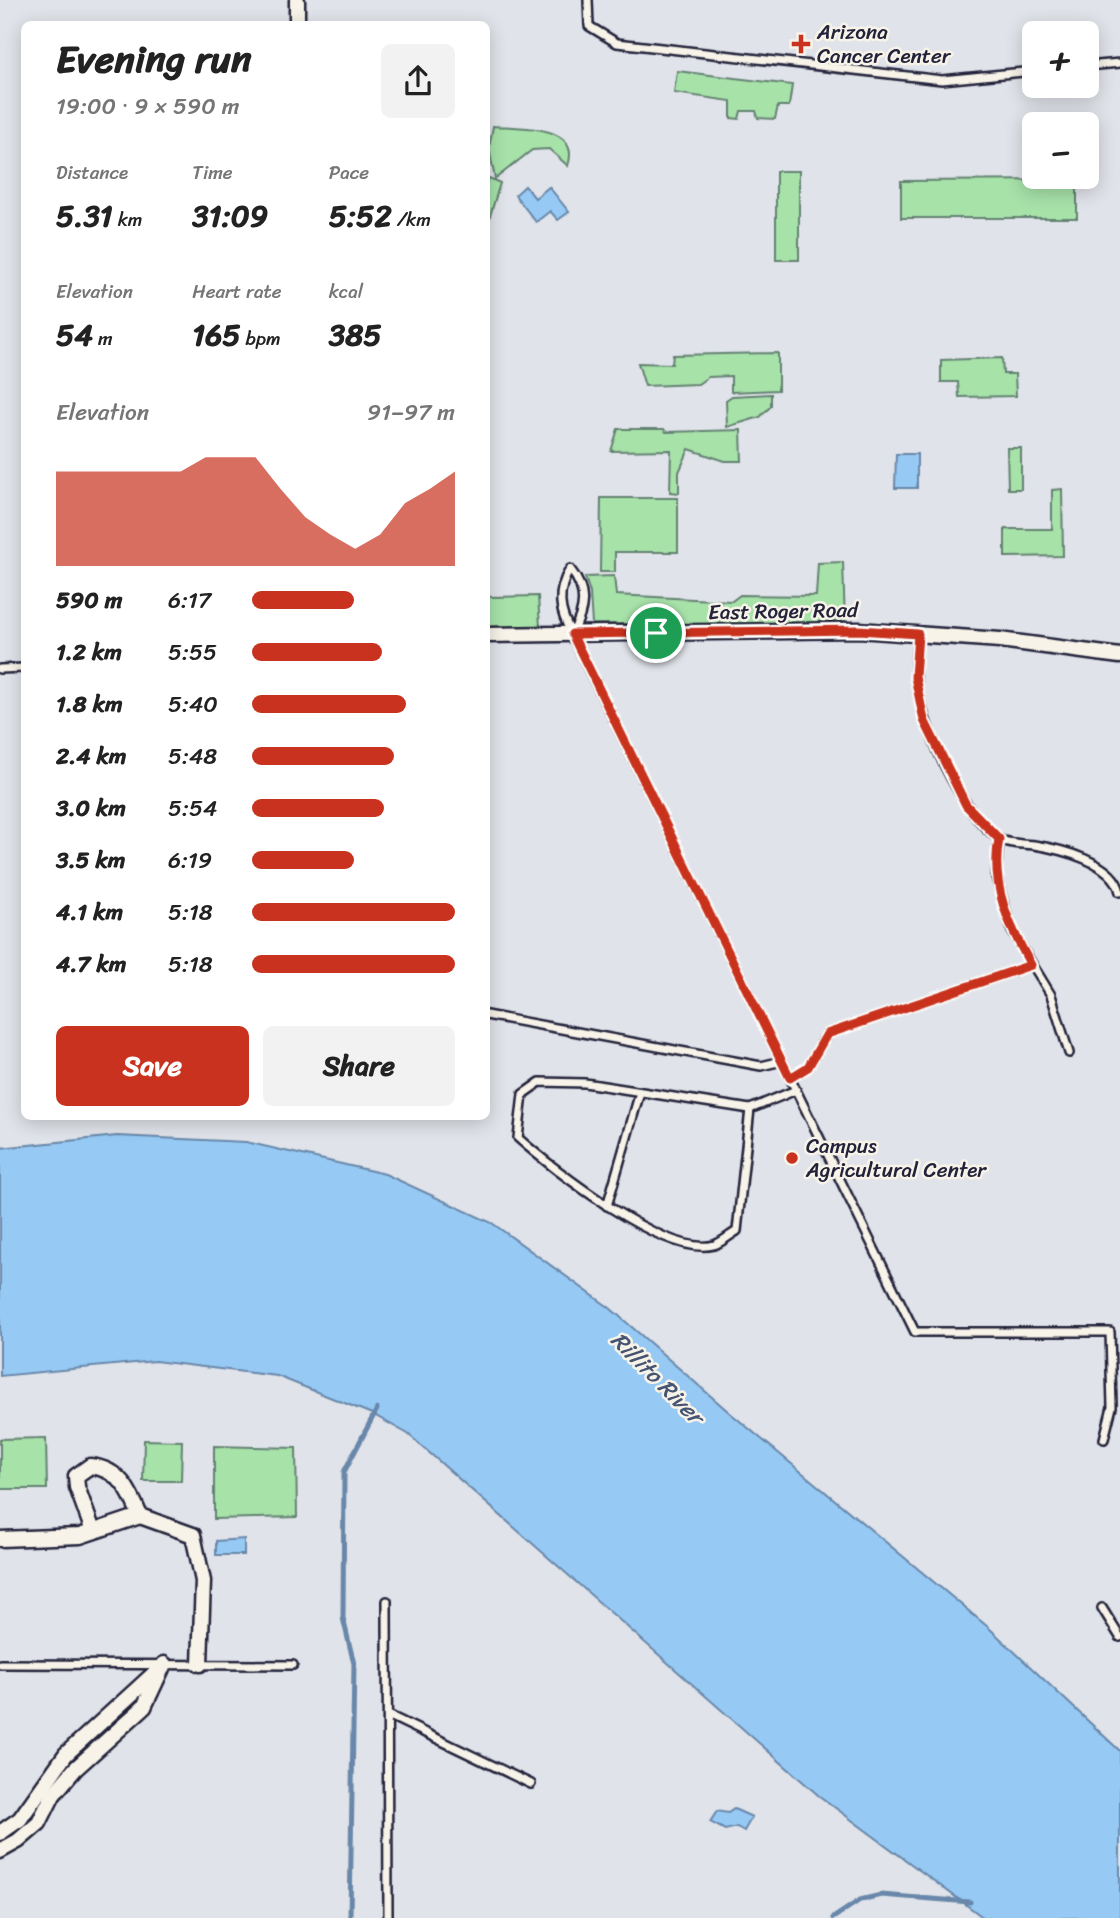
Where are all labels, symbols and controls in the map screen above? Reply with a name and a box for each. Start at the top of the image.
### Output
place label: Arizona Cancer Center [816,13,952,75]
map controls [1022,21,1099,189]
button: + [1022,21,1099,98]
text: Evening run [56,26,252,93]
marker: Arizona Cancer Center [791,34,811,54]
button: share [381,44,455,118]
text: 19:00 · 9 × 590 m [56,86,239,127]
button: − [1022,112,1099,189]
text: Distance [56,156,128,189]
text: Time [192,156,233,189]
text: Pace [329,156,369,189]
text: 5.31 [56,189,113,243]
text: 31:09 [192,189,268,243]
text: 5:52 [329,189,392,243]
text: km [113,203,142,236]
text: /km [392,203,431,236]
text: Elevation [56,275,133,308]
text: Heart rate [192,275,282,308]
text: kcal [329,275,363,308]
text: 54 [56,308,93,362]
text: 165 [192,308,241,362]
text: 385 [329,308,382,362]
text: m [93,322,113,355]
text: bpm [241,322,281,355]
text: Elevation [56,392,149,433]
text: 91–97 m [367,392,455,433]
text: 590 m [56,580,122,621]
text: 6:17 [168,580,211,621]
street label: East Roger Road [708,591,860,631]
pin [626,603,686,663]
icon: arrive [637,614,675,652]
text: 1.2 km [56,632,122,673]
text: 5:55 [168,632,217,673]
text: 1.8 km [56,684,123,725]
text: 5:40 [168,684,218,725]
text: 2.4 km [56,736,126,777]
text: 5:48 [168,736,217,777]
text: 3.0 km [56,788,126,829]
text: 5:54 [168,788,217,829]
text: 3.5 km [56,840,125,881]
text: 6:19 [168,840,212,881]
text: 4.1 km [56,892,123,933]
text: 5:18 [168,892,213,933]
text: 4.7 km [56,944,126,985]
text: 5:18 [168,944,213,985]
button: Save [56,1026,249,1106]
button: Share [263,1026,455,1106]
place label: Campus Agricultural Center [805,1127,987,1189]
marker: Campus Agricultural Center [784,1150,800,1166]
water label: Rillito River [601,1322,717,1438]

